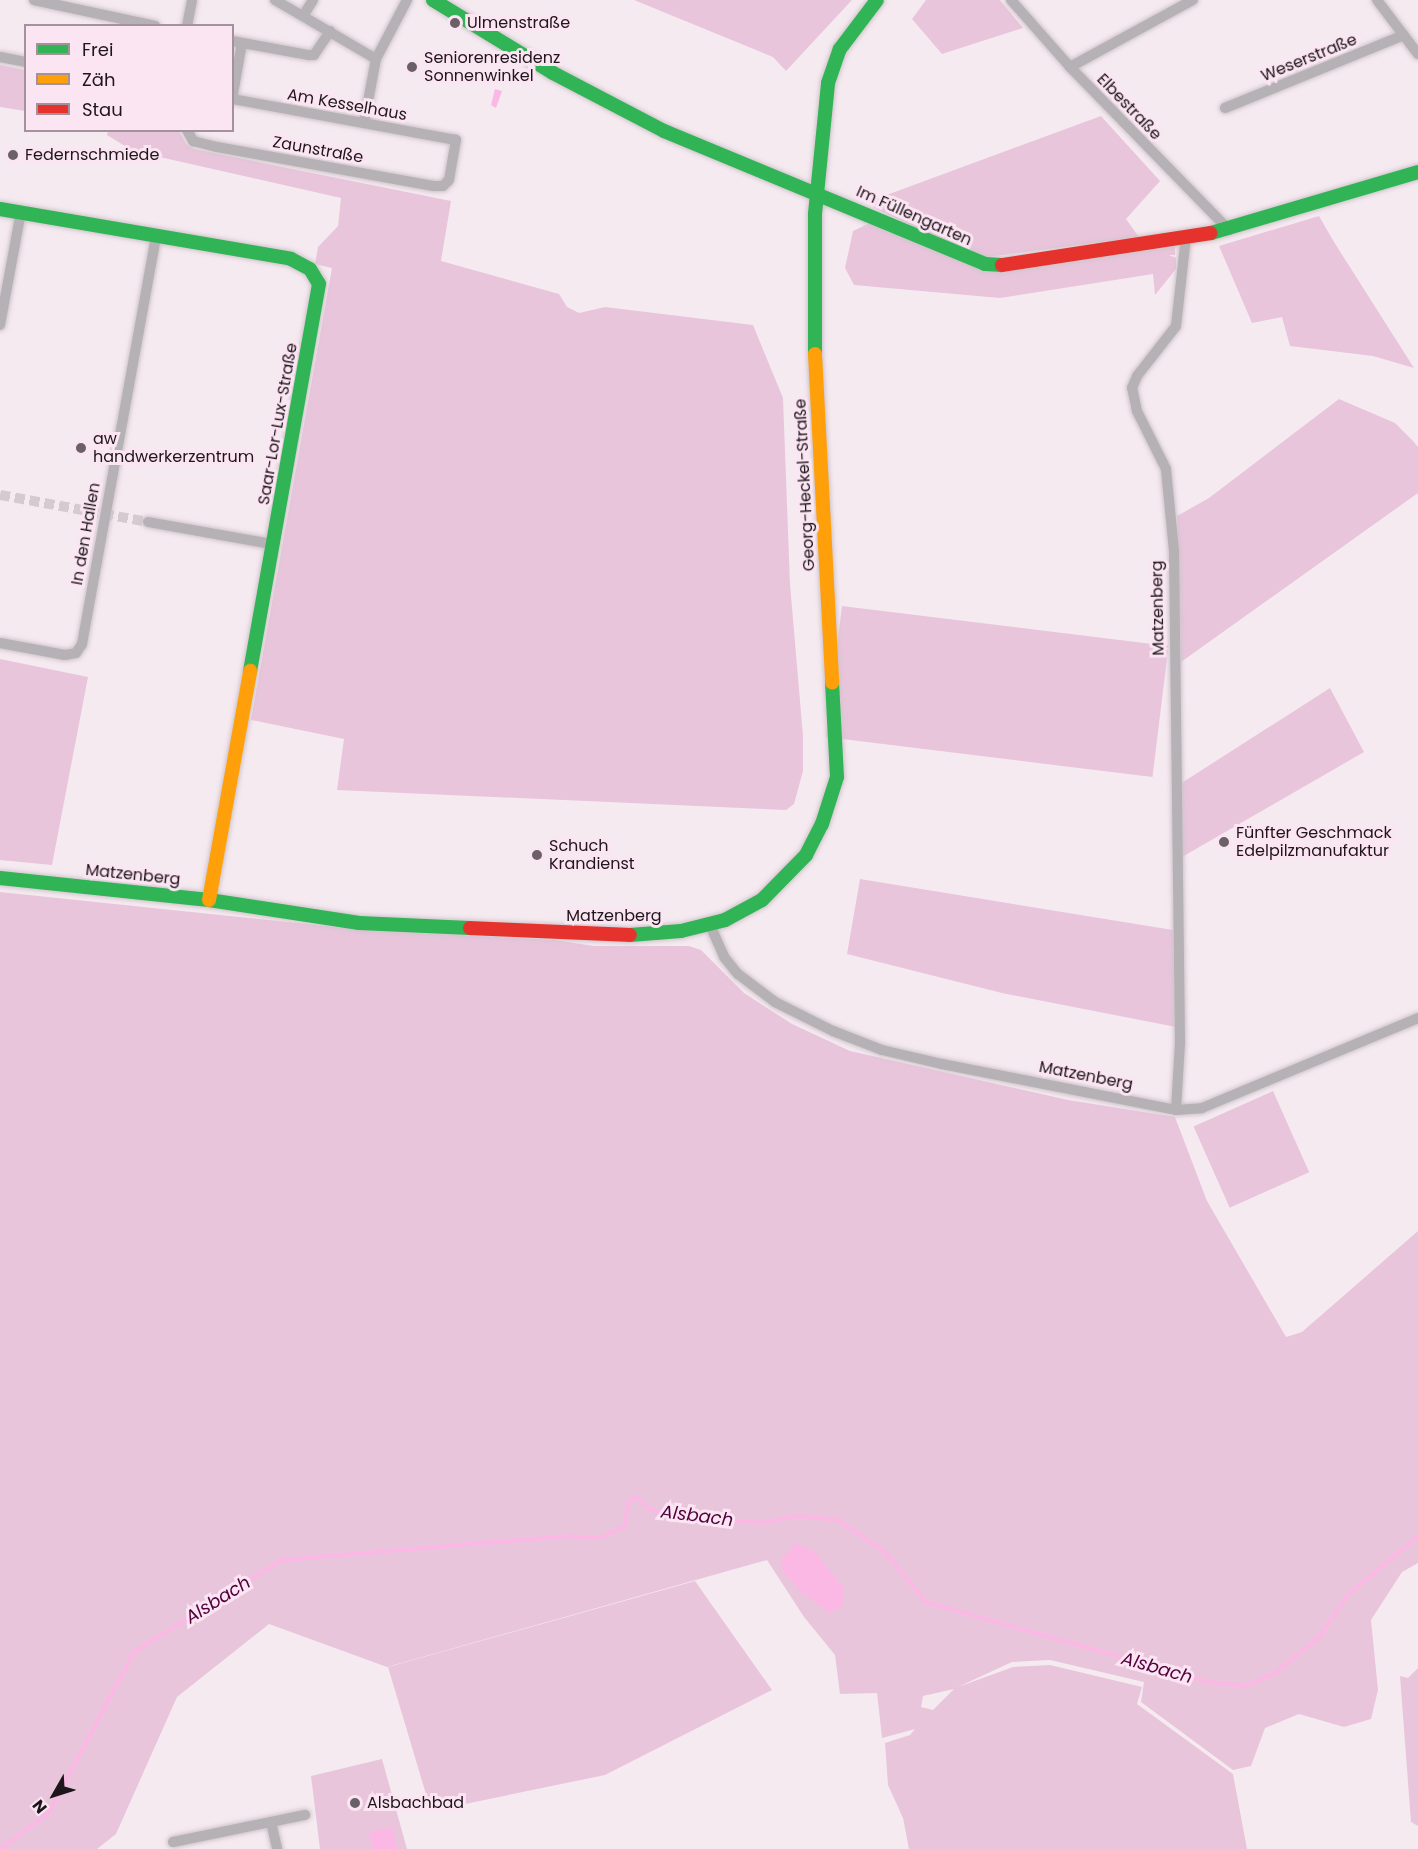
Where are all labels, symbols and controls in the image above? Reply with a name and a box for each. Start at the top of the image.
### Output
place label: Ulmenstraße [467,13,570,33]
marker: Ulmenstraße [448,16,462,30]
legend [24,24,234,132]
street label: Weserstraße [1258,30,1360,86]
text: Frei [82,37,113,62]
place label: Seniorenresidenz Sonnenwinkel [424,48,560,86]
marker: Seniorenresidenz Sonnenwinkel [405,60,419,74]
text: Zäh [82,67,115,92]
street label: Elbestraße [1093,70,1165,144]
street label: Am Kesselhaus [286,85,408,125]
text: Stau [82,97,123,122]
street label: Zaunstraße [271,133,365,167]
place label: Federnschmiede [25,145,159,165]
marker: Federnschmiede [6,148,20,162]
street label: Im Füllengarten [853,182,975,250]
street label: Saar-Lor-Lux-Straße [254,341,302,507]
street label: Georg-Heckel-Straße [791,398,819,572]
place label: aw handwerkerzentrum [93,429,254,467]
marker: aw handwerkerzentrum [74,441,88,455]
street label: In den Hallen [68,481,104,587]
street label: Matzenberg [1148,560,1168,656]
place label: Fünfter Geschmack Edelpilzmanufaktur [1236,823,1392,861]
marker: Fünfter Geschmack Edelpilzmanufaktur [1217,835,1231,849]
place label: Schuch Krandienst [549,836,635,874]
marker: Schuch Krandienst [530,848,544,862]
street label: Matzenberg [85,860,181,890]
street label: Matzenberg [566,906,662,926]
street label: Matzenberg [1037,1057,1135,1095]
water label: Alsbach [660,1501,734,1531]
water label: Alsbach [181,1572,255,1628]
water label: Alsbach [1119,1648,1195,1688]
north arrow [24,1765,84,1825]
place label: Alsbachbad [367,1793,464,1813]
text: N [27,1795,52,1819]
marker: Alsbachbad [348,1796,362,1810]

